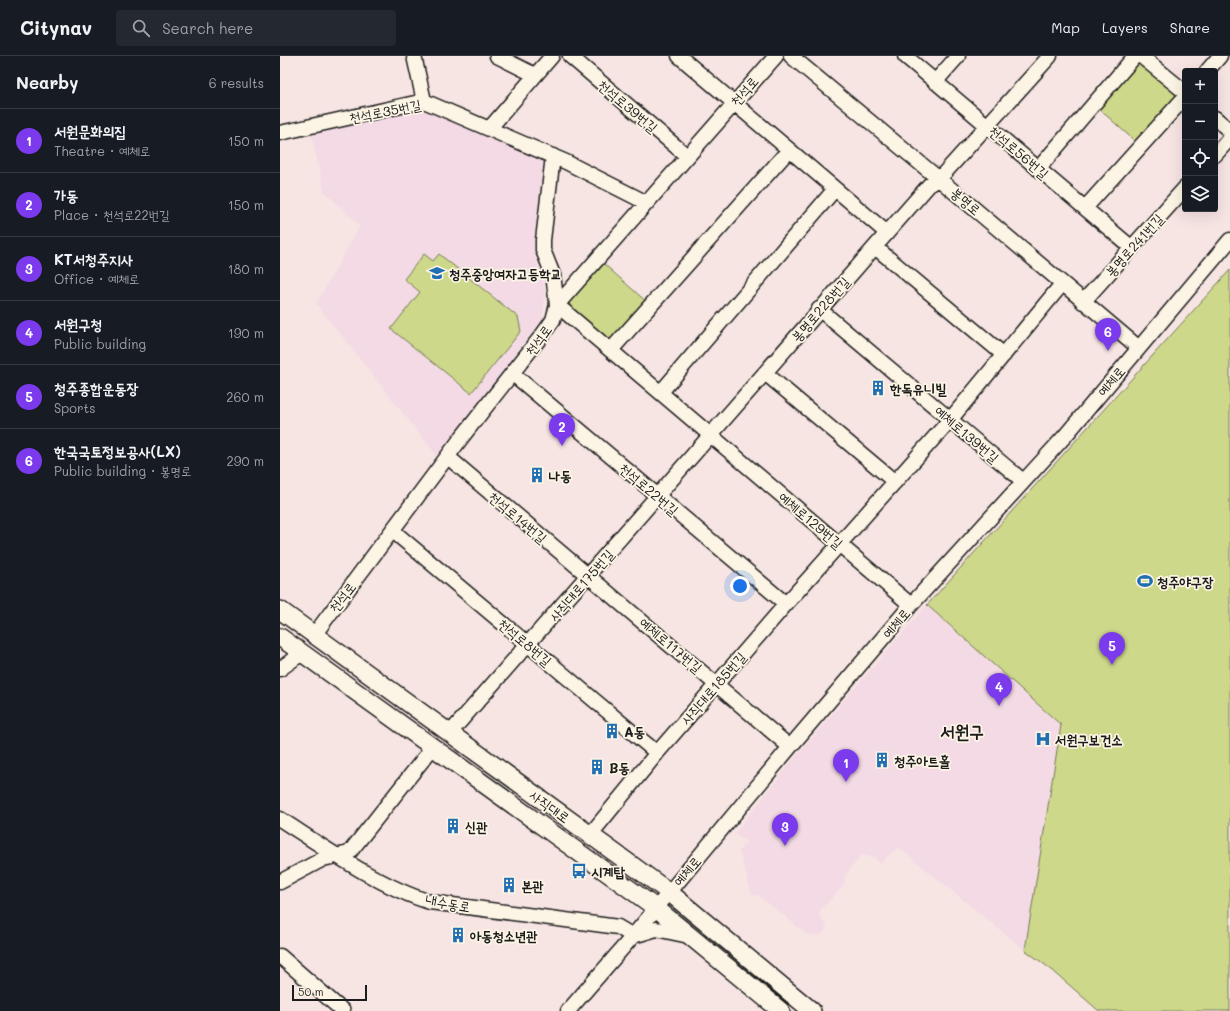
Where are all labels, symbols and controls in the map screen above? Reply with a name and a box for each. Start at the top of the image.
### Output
search box [116,10,396,46]
text: Citynav [20,15,92,40]
icon: search [130,17,152,39]
text: Search here [162,18,253,38]
text: Map [1051,18,1080,37]
text: Layers [1102,18,1148,37]
text: Share [1170,18,1210,37]
map controls [1182,68,1218,212]
button: + [1182,68,1218,104]
text: Nearby [16,71,78,93]
street label: 천석로 [726,72,762,110]
text: 6 results [209,74,264,91]
street label: 천석로39번길 [594,75,663,137]
street label: 천석로35번길 [348,95,423,127]
button: − [1182,104,1218,140]
text: 서원문화의집 [54,121,126,141]
street label: 천석로56번길 [985,121,1054,183]
text: 1 [26,132,32,149]
text: 150 m [228,132,264,149]
button: locate [1182,140,1218,176]
text: Theatre · 예체로 [54,142,150,159]
button: layers [1182,176,1218,212]
street label: 봉명로 [947,183,985,219]
text: 가동 [54,185,78,205]
text: 2 [25,196,33,213]
text: 150 m [228,196,264,213]
text: Place · 천석로22번길 [54,206,170,223]
street label: 봉명로241번길 [1101,209,1168,281]
text: KT서청주지사 [54,249,133,269]
text: 3 [25,260,33,277]
text: 180 m [228,260,264,277]
school or university icon: 청주중앙여자고등학교 [428,264,446,282]
place label: 청주중앙여자고등학교 [449,264,562,283]
text: Office · 예체로 [54,270,139,287]
street label: 봉명로228번길 [786,272,854,346]
text: 서원구청 [54,314,102,334]
pin: 6 [1095,318,1121,351]
street label: 천석로 [520,321,556,359]
text: 4 [25,324,33,341]
text: 190 m [228,324,264,341]
text: Public building [54,335,146,352]
street label: 예체로 [1093,362,1129,400]
text: 청주종합운동장 [54,378,139,398]
building icon: 한독유니빌 [869,379,887,397]
place label: 한독유니빌 [889,379,947,398]
text: 5 [25,388,33,405]
text: 260 m [226,388,264,405]
text: Sports [54,399,96,416]
street label: 예체로139번길 [931,401,1004,467]
pin: 2 [549,413,575,446]
text: 한국국토정보공사(LX) [54,441,181,461]
text: 6 [25,452,33,469]
text: 290 m [227,452,264,469]
street label: 천석로22번길 [615,459,683,520]
text: Public building · 봉명로 [54,462,191,479]
building icon: 나동 [528,466,546,484]
place label: 나동 [549,466,572,485]
street label: 천석로14번길 [485,487,552,548]
street label: 예체로129번길 [775,487,848,553]
street label: 사직대로175번길 [544,544,618,625]
sports icon: 청주야구장 [1136,572,1154,590]
place label: 청주야구장 [1157,572,1214,591]
your location [730,576,750,596]
street label: 천석로 [324,578,360,616]
street label: 예체로 [878,604,914,642]
street label: 예체로117번길 [636,613,707,677]
street label: 천석로8번길 [494,614,556,671]
pin: 5 [1099,632,1125,665]
street label: 사직대로185번길 [676,647,750,728]
pin: 4 [986,673,1012,706]
district label: 서원구 [940,719,984,743]
building icon: A동 [603,722,621,740]
place label: A동 [624,722,645,741]
hospital icon: 서원구보건소 [1034,730,1052,748]
place label: 서원구보건소 [1055,730,1123,749]
pin: 1 [833,749,859,782]
building icon: 청주아트홀 [873,751,891,769]
place label: 청주아트홀 [894,751,950,770]
building icon: B동 [588,758,606,776]
place label: B동 [609,758,630,777]
street label: 사직대로 [526,785,574,827]
pin: 3 [772,813,798,846]
building icon: 신관 [444,817,462,835]
place label: 신관 [465,817,488,836]
street label: 예체로 [669,852,705,890]
bus stop icon: 시계탑 [570,862,588,880]
place label: 시계탑 [591,862,626,881]
building icon: 본관 [500,876,518,894]
place label: 본관 [521,876,544,895]
street label: 내수동로 [424,890,472,916]
building icon: 아동청소년관 [449,926,467,944]
place label: 아동청소년관 [470,926,538,945]
scale bar [292,983,367,1002]
text: 50 m [298,984,324,999]

